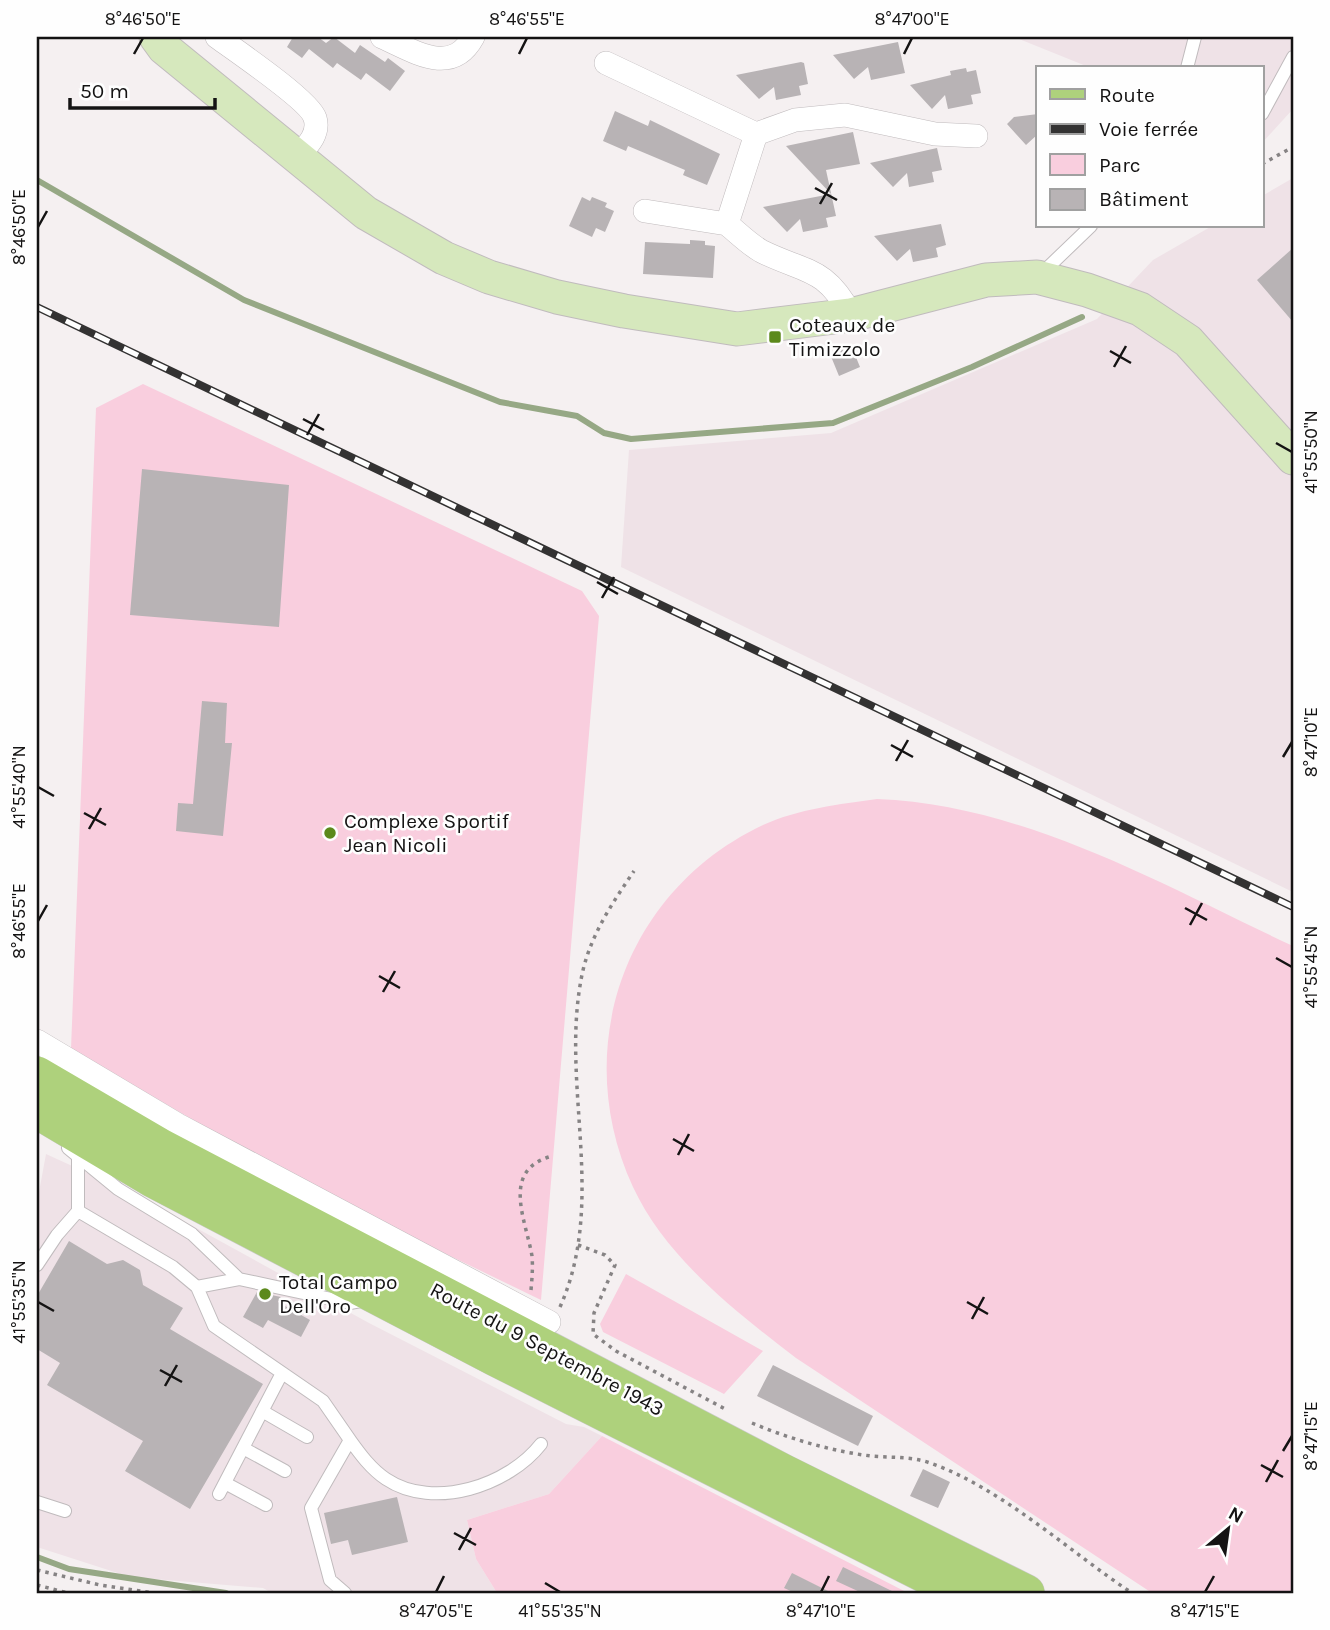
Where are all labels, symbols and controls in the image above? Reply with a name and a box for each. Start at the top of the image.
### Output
text: 8°46'50"E [105,8,181,30]
text: 8°46'55"E [489,8,565,30]
text: 8°47'00"E [874,8,950,30]
scale bar [70,66,215,110]
legend [1036,66,1264,228]
text: 50 m [80,79,129,103]
text: Route [1099,83,1155,107]
text: Voie ferrée [1099,117,1198,141]
text: Parc [1099,153,1141,177]
text: Bâtiment [1099,187,1189,211]
text: 8°46'50"E [8,189,30,265]
place label: Coteaux de Timizzolo [789,313,895,361]
marker: Coteaux de Timizzolo [767,329,783,345]
text: 41°55'50"N [1300,410,1322,494]
text: 8°47'10"E [1300,707,1322,777]
text: 41°55'40"N [8,745,30,829]
place label: Complexe Sportif Jean Nicoli [344,809,510,857]
marker: Complexe Sportif Jean Nicoli [322,825,338,841]
text: 8°46'55"E [8,883,30,959]
text: 41°55'45"N [1300,926,1322,1008]
text: 41°55'35"N [8,1260,30,1344]
place label: Total Campo Dell'Oro [279,1270,397,1318]
street label: Route du 9 Septembre 1943 [426,1277,668,1421]
marker: Total Campo Dell'Oro [257,1286,273,1302]
text: 8°47'15"E [1300,1401,1322,1471]
north arrow [1194,1494,1264,1564]
text: N [1224,1502,1247,1528]
text: 8°47'05"E [399,1600,473,1622]
text: 41°55'35"N [518,1600,602,1622]
text: 8°47'10"E [786,1600,856,1622]
text: 8°47'15"E [1170,1600,1240,1622]

